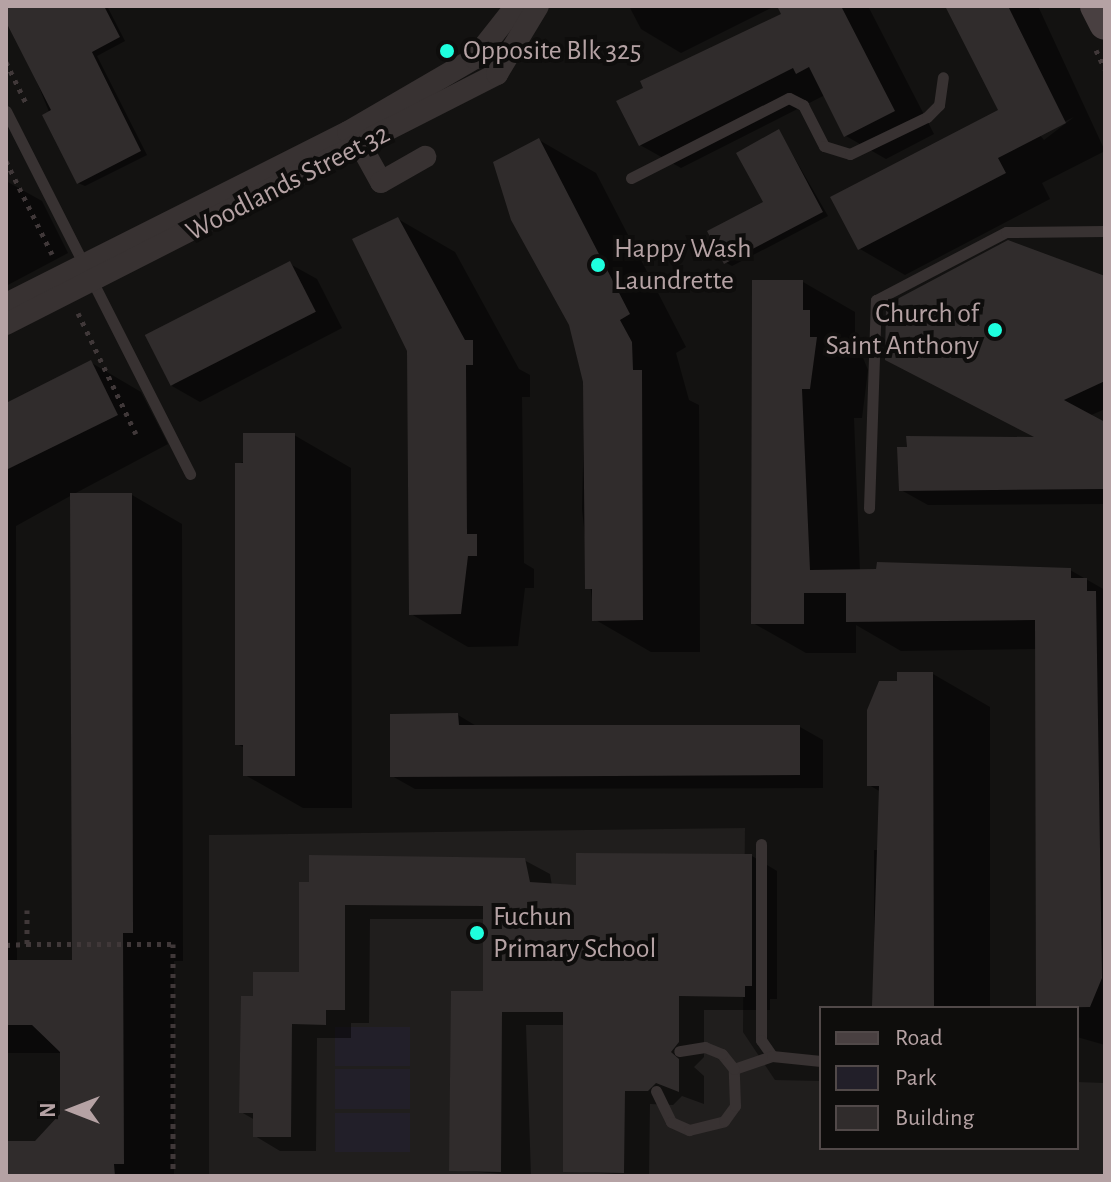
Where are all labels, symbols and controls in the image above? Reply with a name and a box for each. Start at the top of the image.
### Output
place label: Opposite Blk 325 [463,34,642,68]
marker: Opposite Blk 325 [438,42,456,60]
street label: Woodlands Street 32 [181,117,395,249]
place label: Happy Wash Laundrette [614,232,752,298]
marker: Happy Wash Laundrette [589,256,607,274]
place label: Church of Saint Anthony [825,297,979,363]
marker: Church of Saint Anthony [986,321,1004,339]
place label: Fuchun Primary School [493,900,656,966]
marker: Fuchun Primary School [468,924,486,942]
legend [819,1006,1079,1150]
text: Road [895,1026,943,1050]
text: Park [895,1066,936,1090]
north arrow [32,1070,112,1150]
text: N [37,1102,59,1118]
text: Building [895,1106,974,1130]

